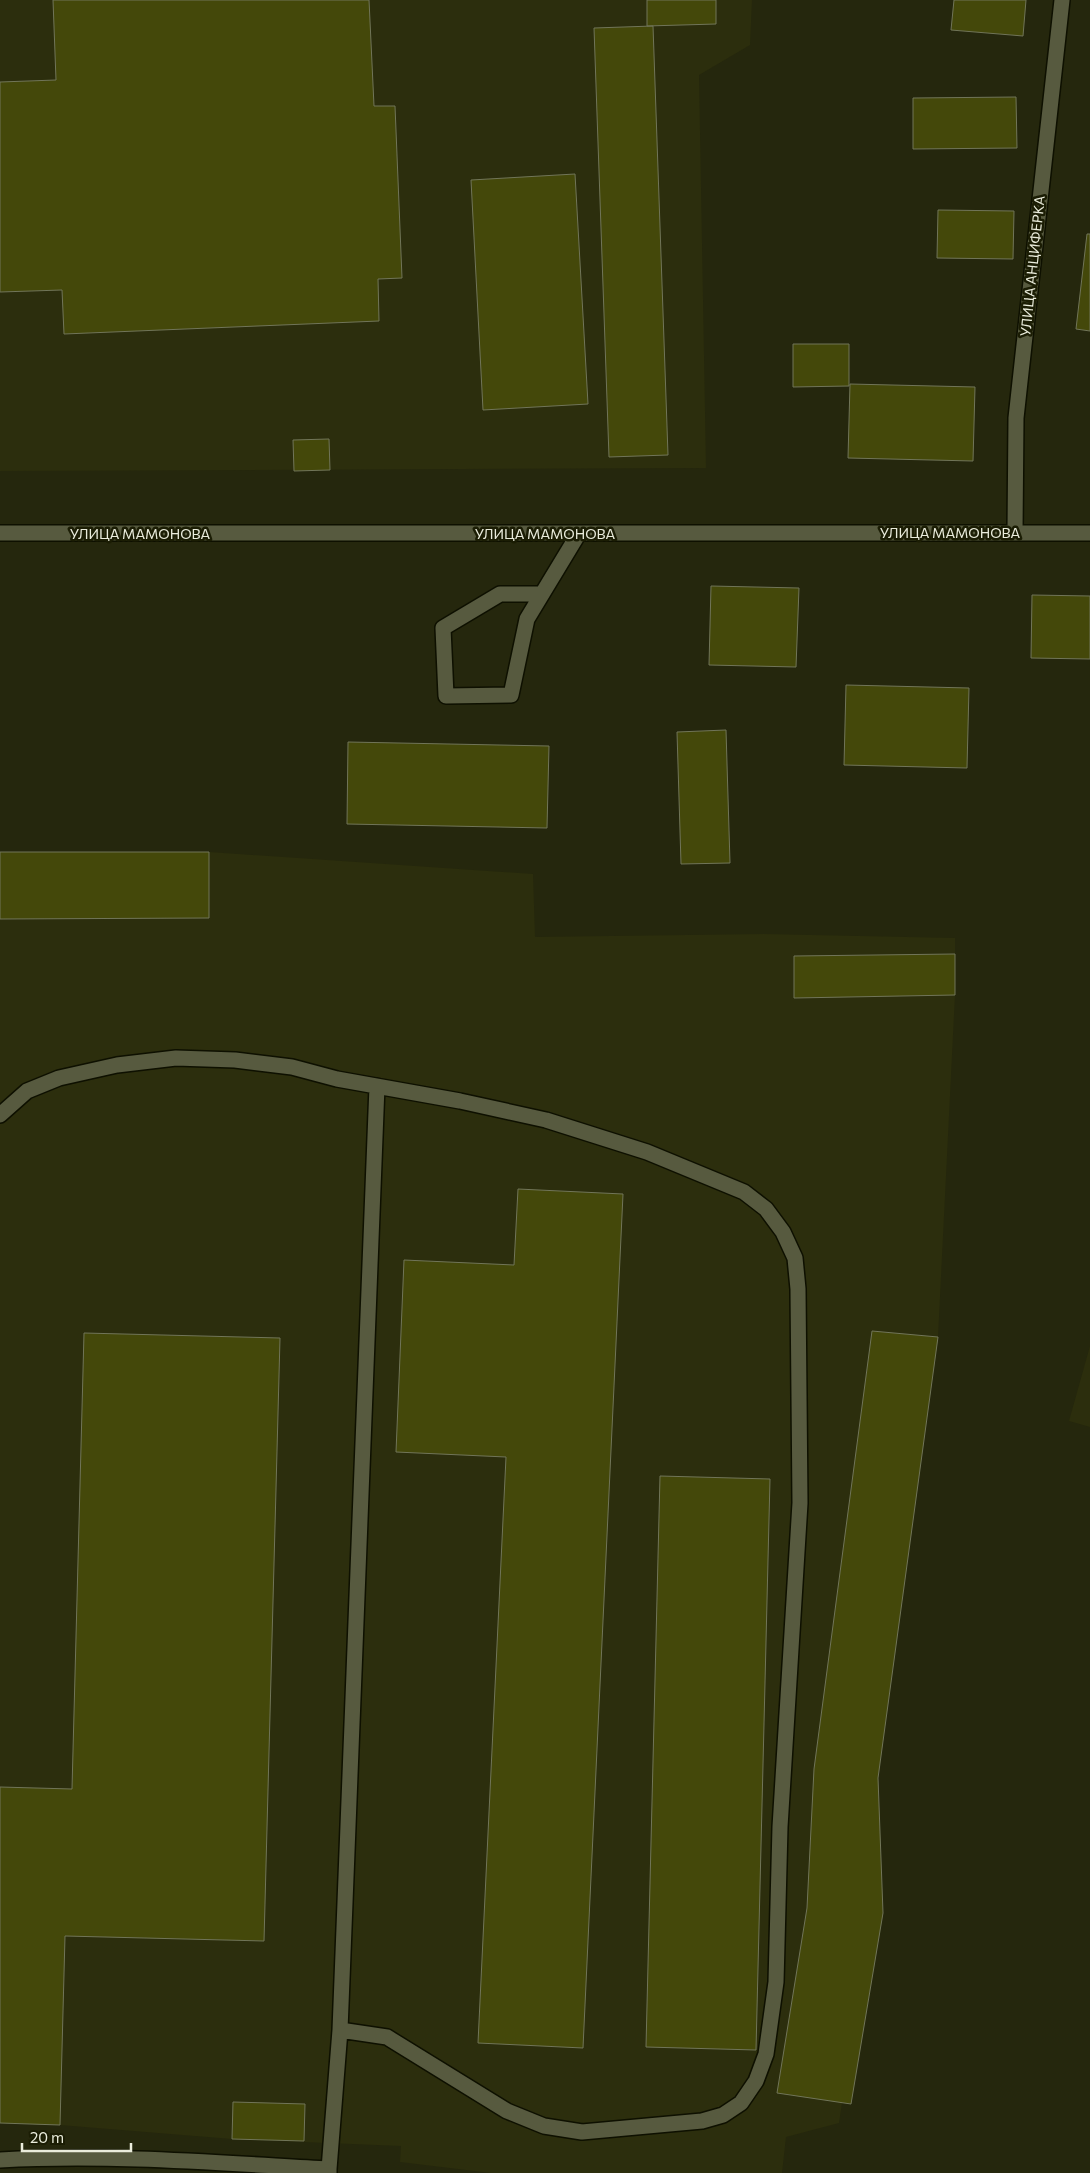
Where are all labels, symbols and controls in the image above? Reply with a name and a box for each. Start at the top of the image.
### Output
street label: УЛИЦА АНЦИФЕРКА [1016,194,1048,337]
street label: УЛИЦА МАМОНОВА [880,524,1021,541]
street label: УЛИЦА МАМОНОВА [70,525,211,542]
street label: УЛИЦА МАМОНОВА [475,525,616,542]
scale bar [22,2120,131,2152]
text: 20 m [30,2128,64,2146]

